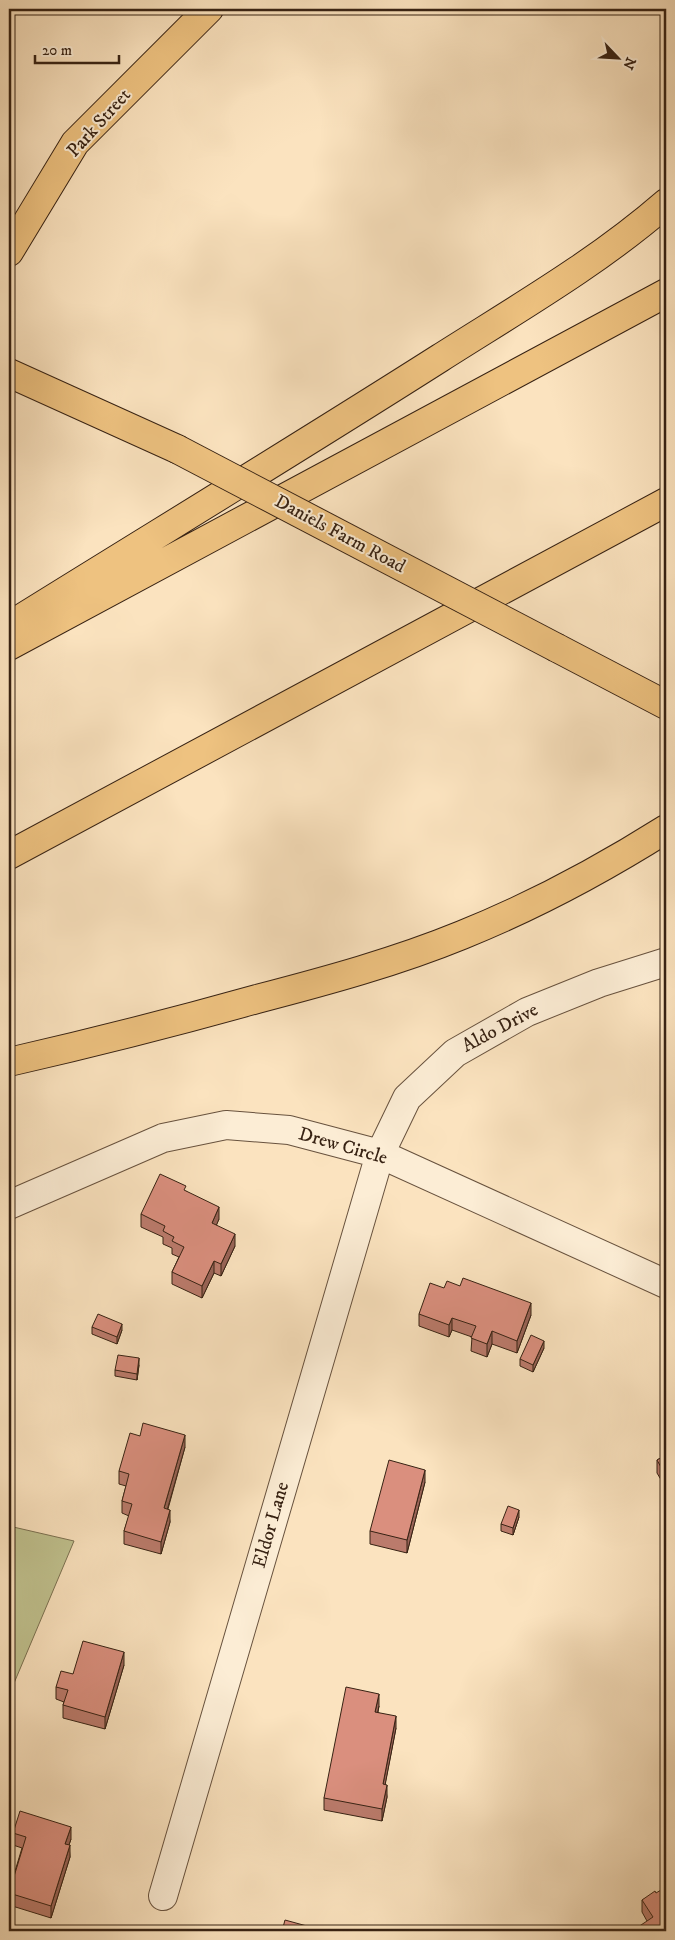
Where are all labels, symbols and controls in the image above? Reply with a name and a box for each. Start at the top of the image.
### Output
scale bar [35,32,119,64]
north arrow [592,32,642,82]
text: 20 m [42,41,72,60]
text: N [618,54,639,73]
street label: Park Street [62,84,136,162]
street label: Daniels Farm Road [271,490,410,578]
street label: Aldo Drive [458,998,542,1058]
street label: Drew Circle [296,1122,390,1170]
street label: Eldor Lane [248,1479,294,1571]

